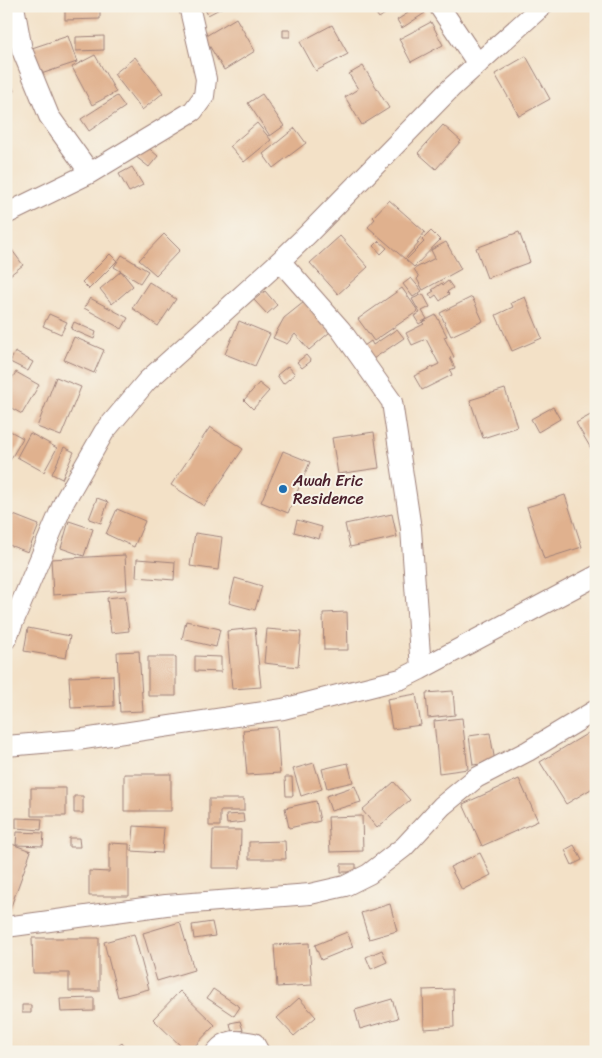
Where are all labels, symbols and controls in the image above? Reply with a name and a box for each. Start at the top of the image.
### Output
place label: Awah Eric Residence [292,466,364,513]
marker: Awah Eric Residence [277,483,289,495]

